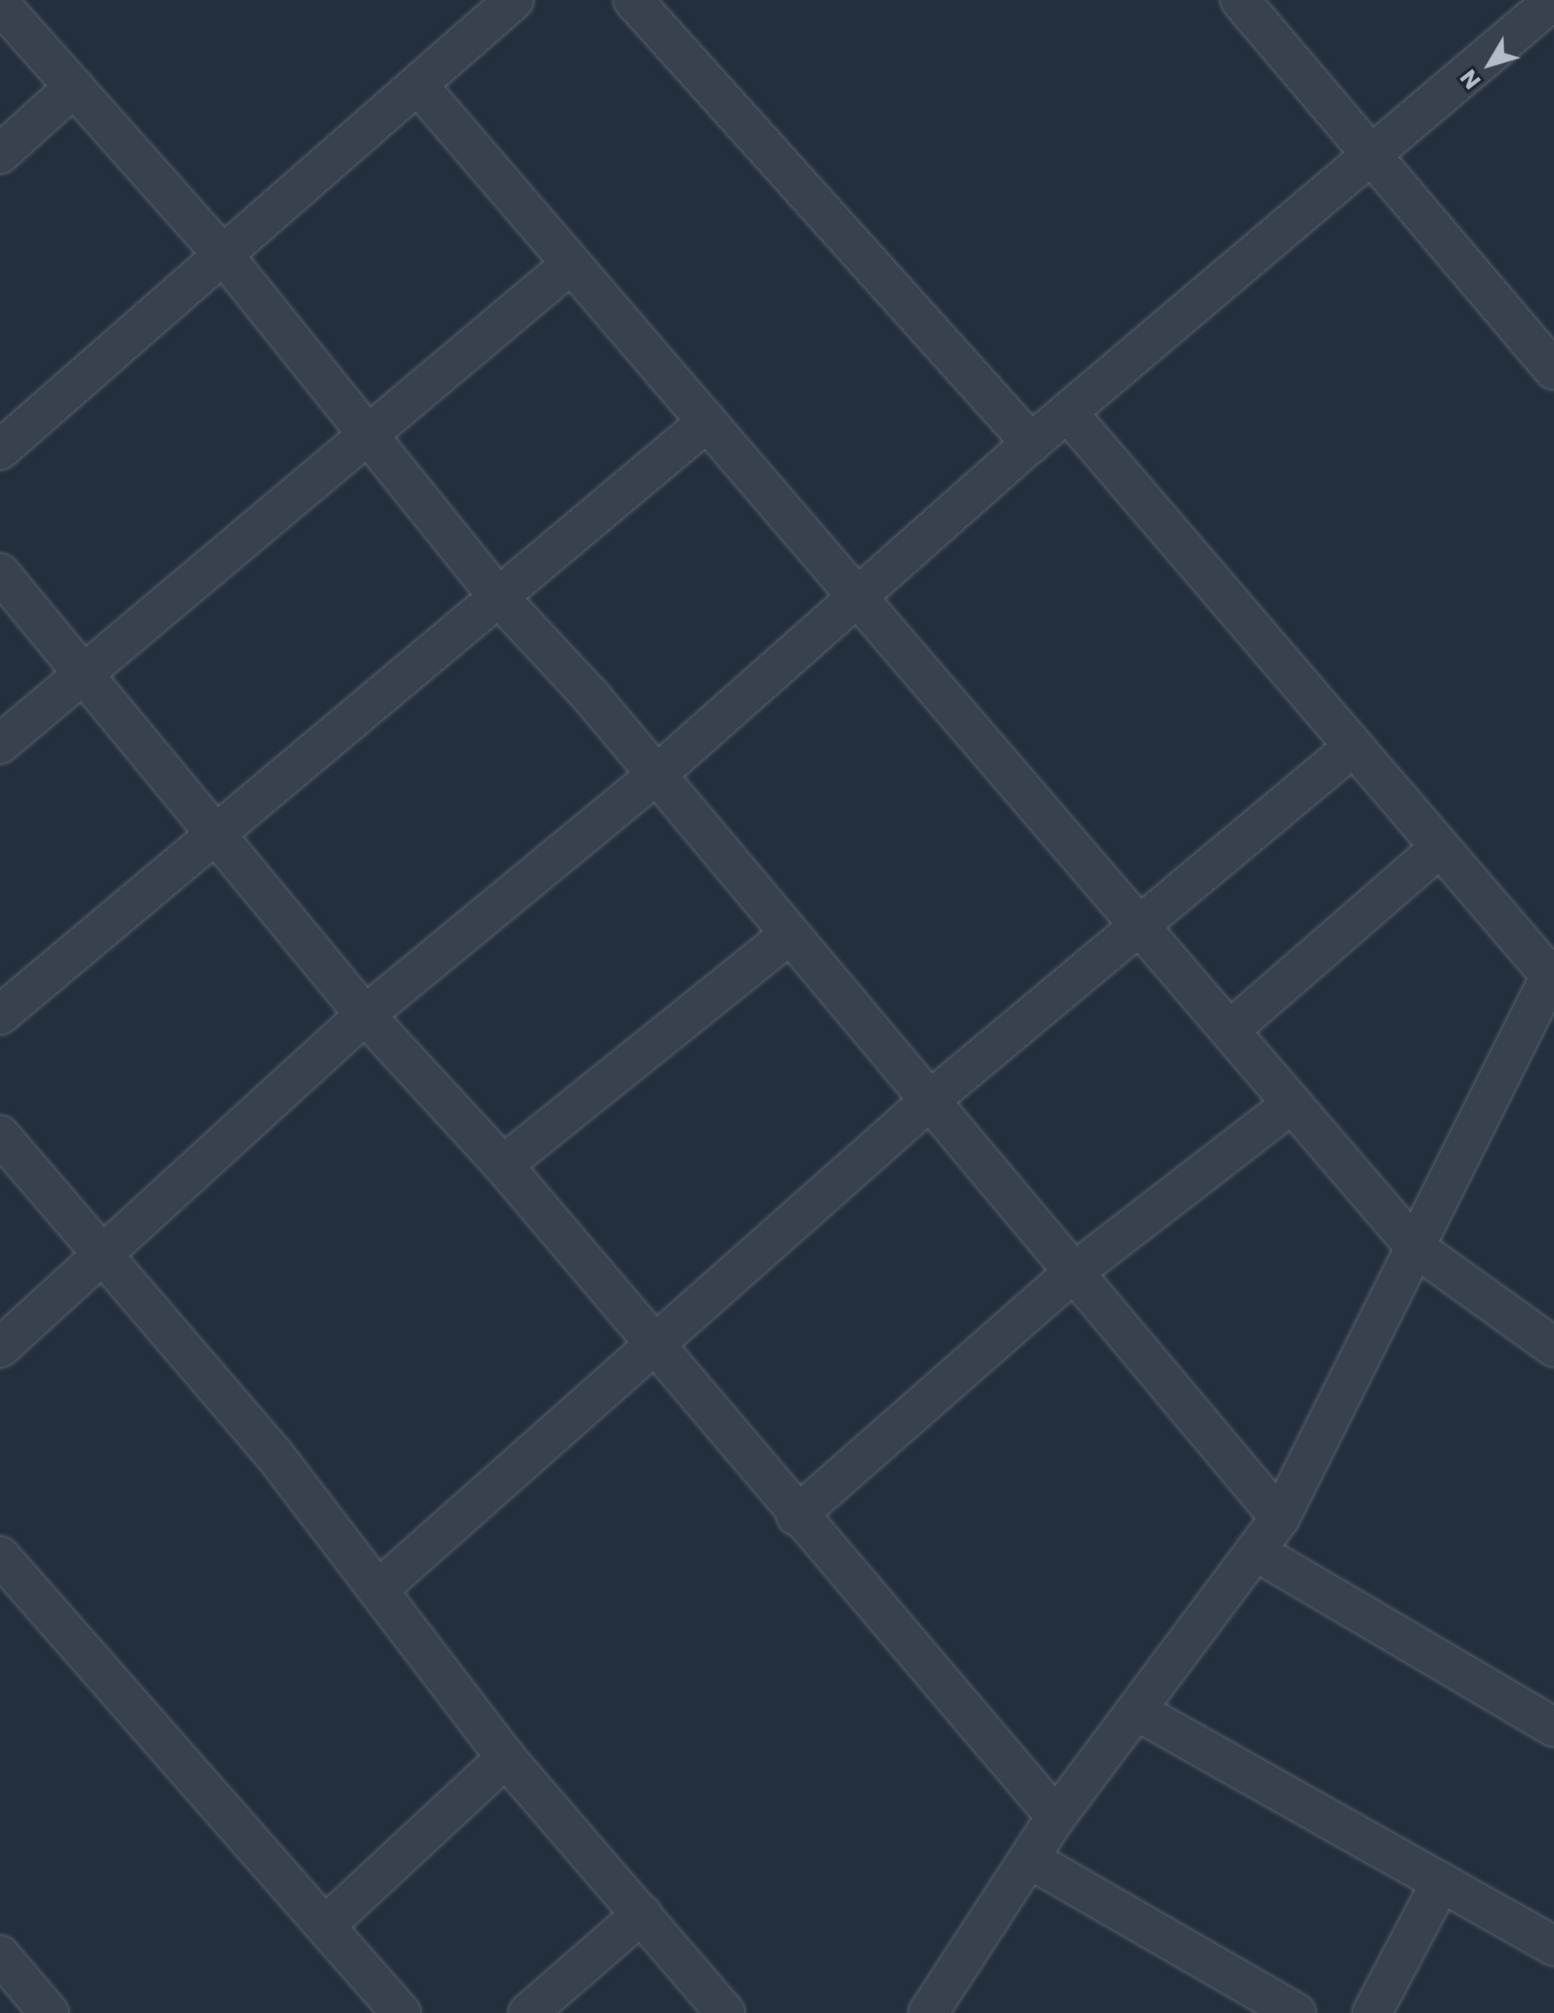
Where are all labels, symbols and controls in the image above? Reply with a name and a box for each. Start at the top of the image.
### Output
north arrow [1450,24,1530,104]
text: N [1453,63,1488,95]

